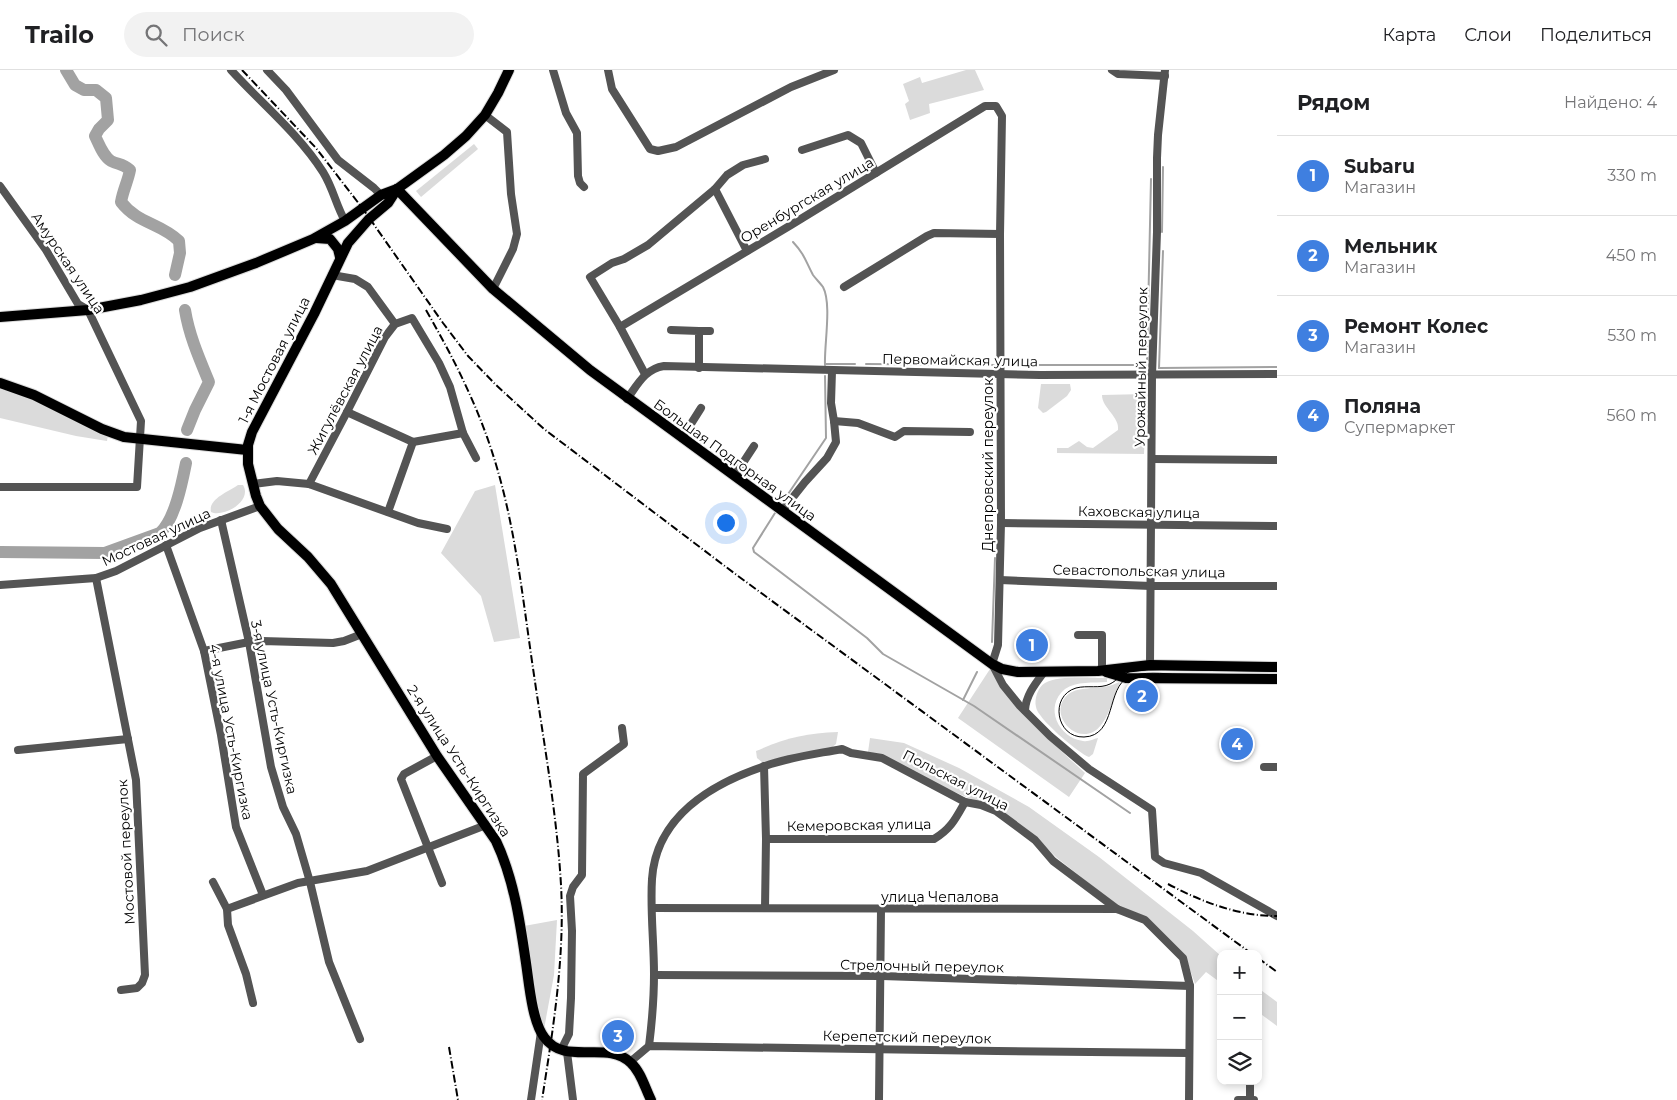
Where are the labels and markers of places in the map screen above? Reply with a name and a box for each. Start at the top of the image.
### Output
pin: 1 [1016,626,1048,664]
pin: 2 [1126,677,1158,715]
pin: 4 [1221,725,1253,763]
pin: 3 [602,1017,634,1055]

